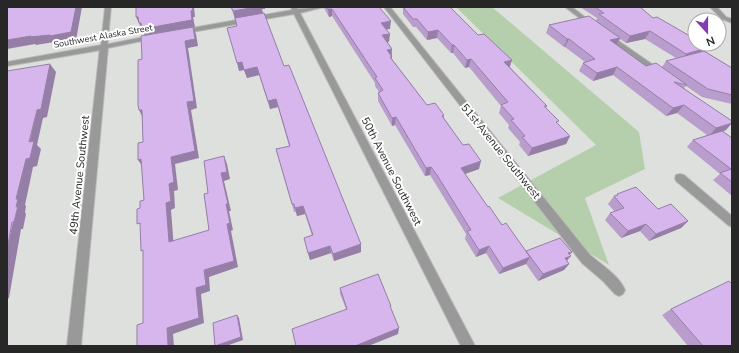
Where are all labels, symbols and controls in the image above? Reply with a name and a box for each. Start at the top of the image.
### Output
north arrow [687,12,727,52]
street label: Southwest Alaska Street [53,21,154,51]
text: N [704,32,717,49]
street label: 51st Avenue Southwest [457,101,544,202]
street label: 49th Avenue Southwest [66,115,93,235]
street label: 50th Avenue Southwest [358,115,425,228]

